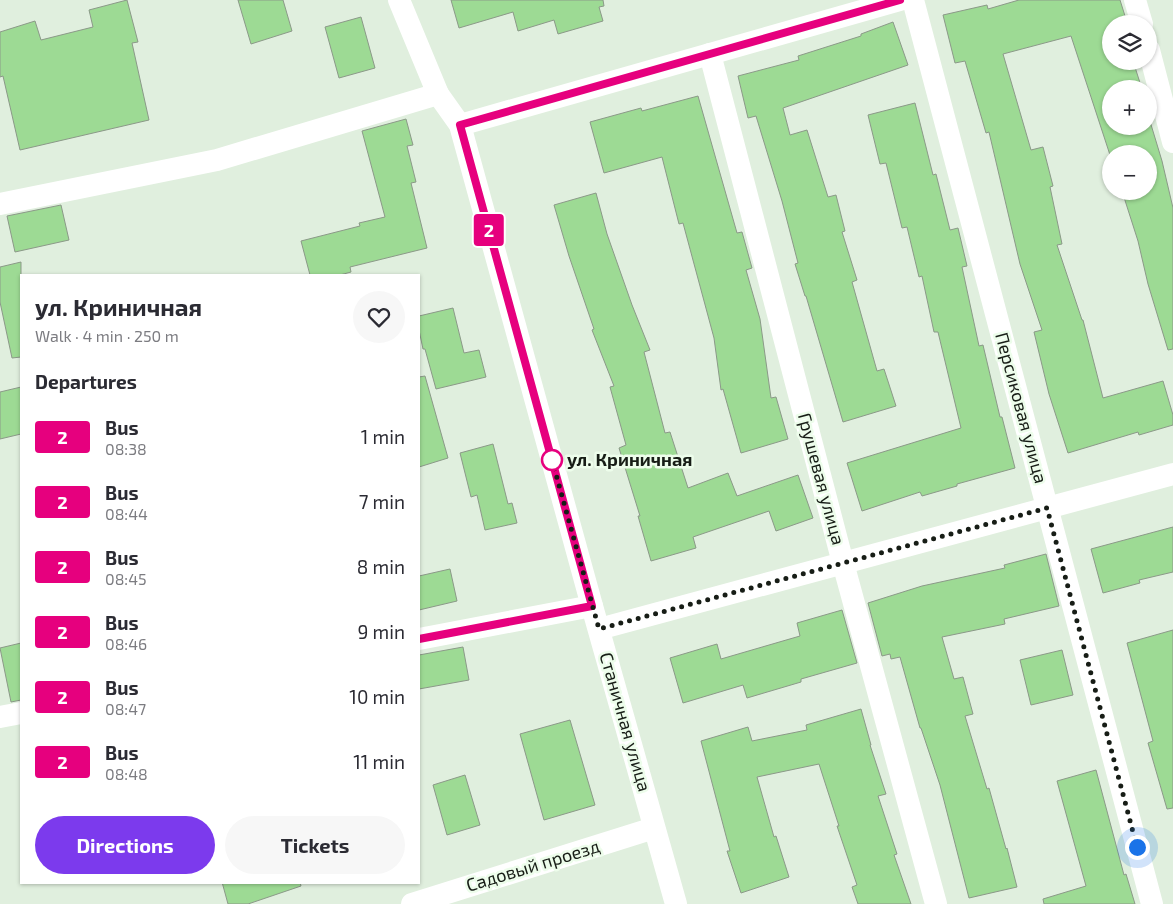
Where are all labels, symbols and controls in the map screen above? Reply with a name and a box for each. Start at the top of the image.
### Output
map controls [1102,15,1157,200]
button: layers [1102,15,1157,70]
button: + [1102,80,1157,135]
button: − [1102,145,1157,200]
line badge: 2 [473,214,505,246]
text: 2 [484,219,494,241]
button: heart [353,291,405,343]
text: ул. Криничная [35,292,202,321]
text: Walk · 4 min · 250 m [35,326,179,345]
street label: Персиковая улица [991,330,1053,486]
text: Departures [35,370,137,393]
street label: Грушевая улица [794,410,850,547]
text: Bus [105,416,139,439]
text: 1 min [361,425,405,448]
text: 2 [57,426,68,448]
text: 08:38 [105,439,147,458]
place label: ул. Криничная [567,448,692,470]
marker: ул. Криничная [541,449,563,471]
text: Bus [105,481,139,504]
text: 7 min [359,490,405,513]
text: 2 [57,491,68,513]
text: 08:44 [105,504,148,523]
text: Bus [105,546,139,569]
text: 8 min [357,555,405,578]
text: 2 [57,556,68,578]
text: 08:45 [105,569,147,588]
text: Bus [105,611,139,634]
text: 9 min [357,620,405,643]
text: 2 [57,621,68,643]
text: 08:46 [105,634,147,653]
street label: Станичная улица [596,649,656,794]
text: Bus [105,676,139,699]
text: 10 min [349,685,405,708]
text: 2 [57,686,68,708]
text: 08:47 [105,699,146,718]
text: Bus [105,741,139,764]
text: 11 min [353,750,405,773]
text: 2 [57,751,68,773]
text: 08:48 [105,764,148,783]
button: Directions [35,816,215,874]
button: Tickets [225,816,405,874]
street label: Садовый проезд [463,834,602,896]
your location [1125,835,1150,860]

